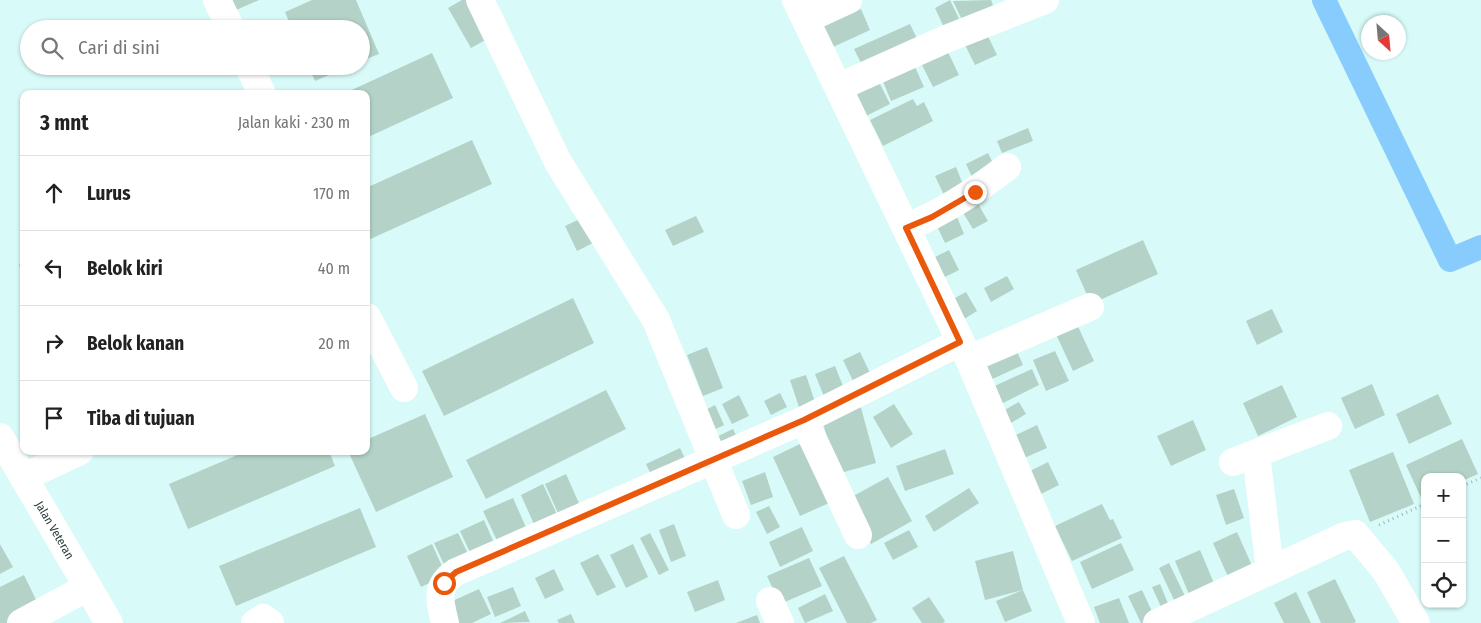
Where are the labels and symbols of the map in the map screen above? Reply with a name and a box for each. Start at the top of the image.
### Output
north arrow [1361,15,1406,60]
route end [964,181,987,204]
street label: Jalan Veteran [32,499,77,562]
route start [433,572,456,595]

